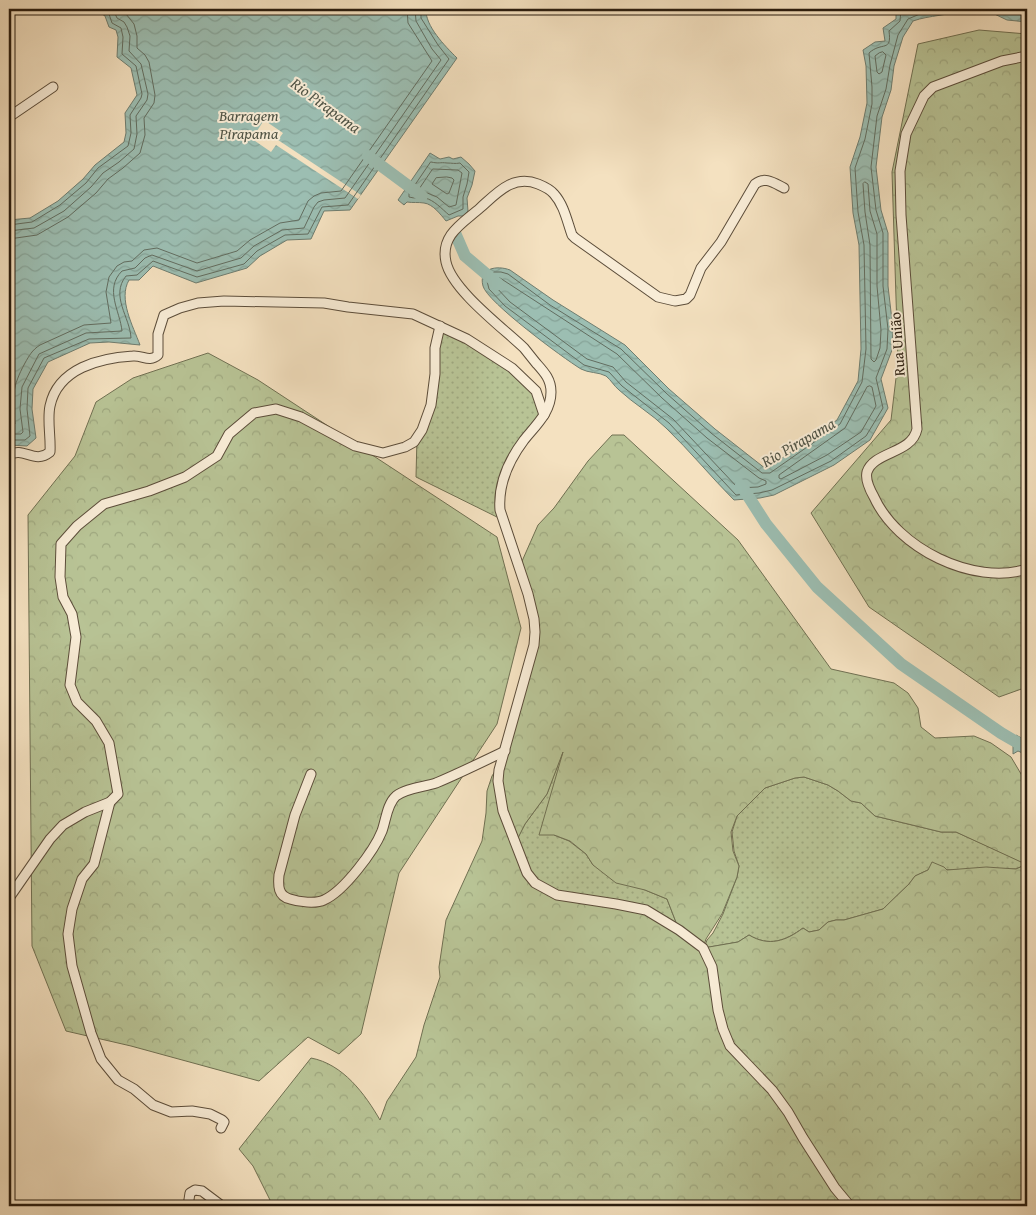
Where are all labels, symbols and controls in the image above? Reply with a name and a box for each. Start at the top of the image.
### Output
water label: Rio Pirapama [285,71,367,139]
water label: Barragem Pirapama [218,103,279,145]
street label: Rua União [884,311,910,377]
water label: Rio Pirapama [756,411,840,473]

